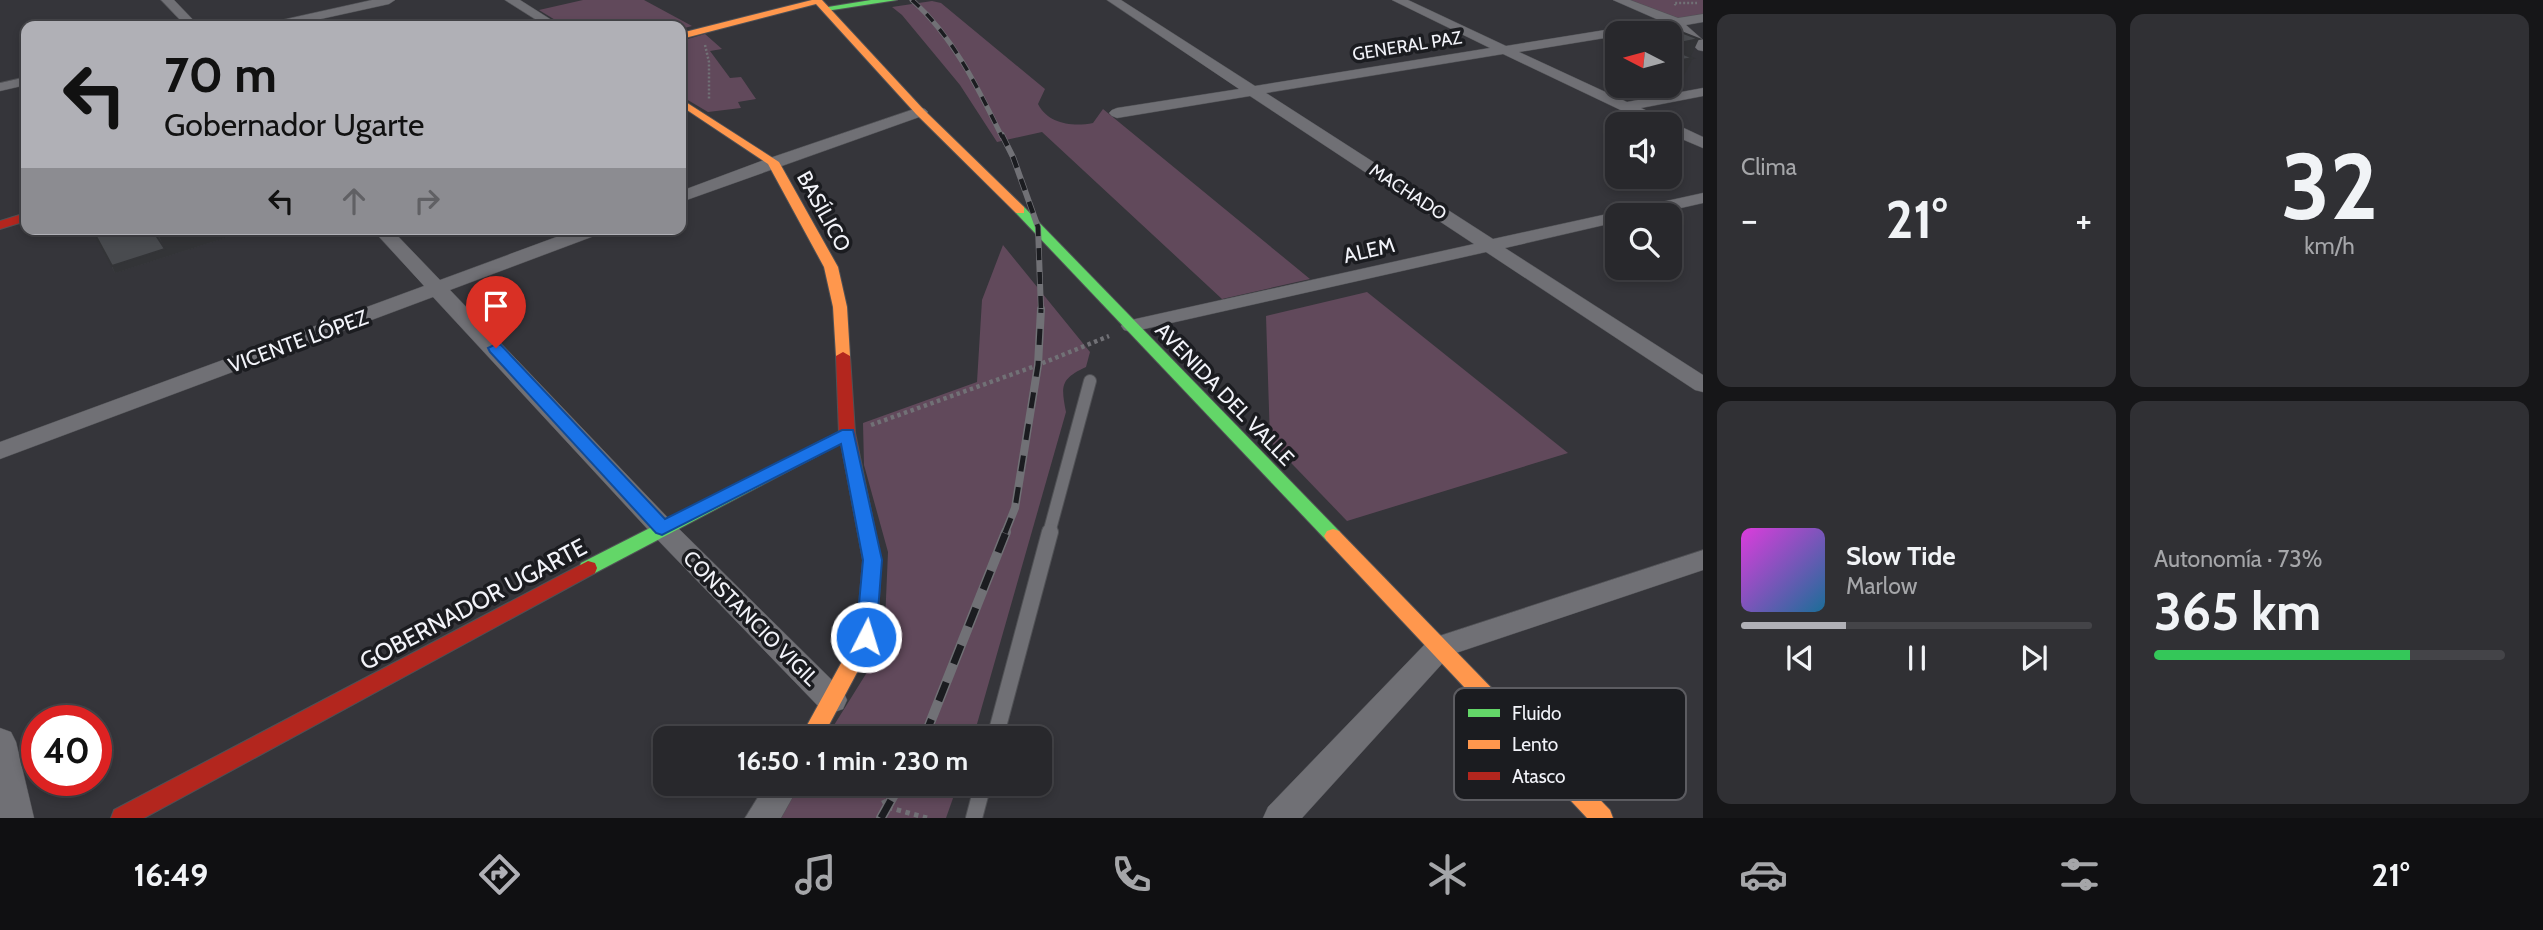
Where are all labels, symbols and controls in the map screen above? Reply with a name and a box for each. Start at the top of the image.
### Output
north arrow [1605,21,1682,98]
map controls [1605,21,1682,280]
street label: GENERAL PAZ [1351,26,1463,65]
text: 70 m [164,45,277,104]
icon: left [49,49,140,140]
text: Gobernador Ugarte [164,105,424,144]
button: sound [1605,112,1682,189]
text: 32 [2281,131,2378,242]
text: Clima [1741,153,1797,181]
street label: MACHADO [1365,159,1451,225]
street label: BASÍLICO [792,167,856,255]
icon: left [262,182,300,220]
icon: ahead [335,182,373,220]
icon: right [408,182,446,220]
text: 21° [1886,188,1947,251]
text: − [1741,196,1758,243]
text: + [2075,196,2092,243]
button: search [1605,203,1682,280]
street label: ALEM [1341,232,1397,268]
text: km/h [2304,232,2355,260]
pin [466,276,526,348]
icon: arrive [477,287,515,325]
street label: VICENTE LÓPEZ [225,304,372,378]
street label: AVENIDA DEL VALLE [1150,317,1300,471]
street label: GOBERNADOR UGARTE [355,532,591,676]
text: Slow Tide [1846,540,1956,572]
street label: CONSTANCIO VIGIL [678,545,824,691]
text: Autonomía · 73% [2154,545,2322,573]
text: Marlow [1846,572,1917,600]
text: 365 km [2154,580,2321,643]
position arrow [829,600,903,674]
icon: previous [1781,639,1819,677]
icon: pause [1898,639,1936,677]
icon: next [2015,639,2053,677]
legend [1454,688,1686,800]
text: Fluido [1512,702,1561,725]
speed limit sign: 40 [21,705,112,796]
text: Lento [1512,733,1558,756]
text: 16:50 · 1 min · 230 m [737,745,968,777]
text: Atasco [1512,765,1566,788]
icon: directions [475,850,524,899]
icon: music [791,850,840,899]
icon: phone [1107,850,1156,899]
icon: climate [1423,850,1472,899]
icon: car [1739,850,1788,899]
icon: filters [2055,850,2104,899]
text: 16:49 [134,855,208,894]
text: 21° [2372,855,2409,894]

